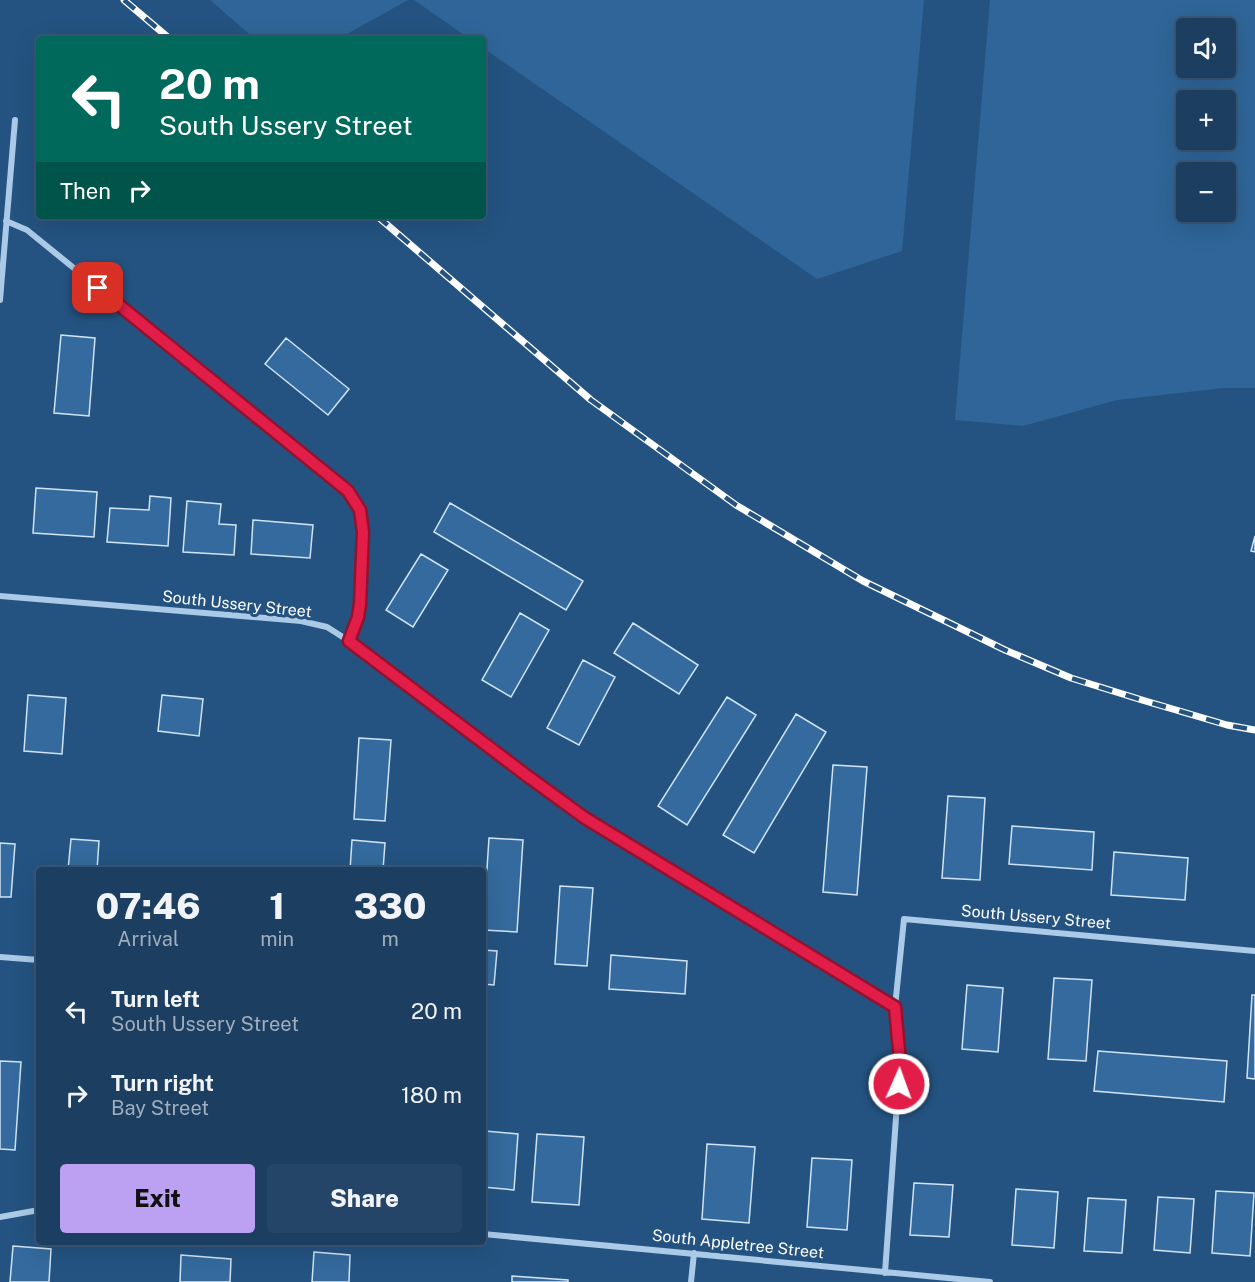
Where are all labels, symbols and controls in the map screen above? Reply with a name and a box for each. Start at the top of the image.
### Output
map controls [1176,18,1236,222]
button: sound [1176,18,1236,78]
text: 20 m [159,59,260,108]
icon: left [60,60,138,138]
button: + [1176,90,1236,150]
text: South Ussery Street [159,109,413,141]
button: − [1176,162,1236,222]
icon: right [123,174,156,207]
text: Then [60,178,111,204]
pin [72,262,123,313]
icon: arrive [81,271,114,304]
street label: South Ussery Street [161,587,313,621]
text: 07:46 [96,885,201,927]
text: 1 [269,885,285,927]
text: 330 [354,885,426,927]
street label: South Ussery Street [960,901,1112,933]
text: Arrival [117,927,179,951]
text: min [260,927,294,951]
text: m [381,927,399,951]
text: Turn left [111,986,200,1012]
icon: left [60,995,93,1028]
text: 20 m [411,998,462,1024]
text: South Ussery Street [111,1012,299,1036]
position arrow [867,1052,931,1116]
text: Turn right [111,1070,214,1096]
icon: right [60,1079,93,1112]
text: 180 m [401,1082,462,1108]
text: Bay Street [111,1096,209,1120]
button: Exit [60,1164,255,1233]
button: Share [267,1164,462,1233]
street label: South Appletree Street [651,1226,825,1262]

